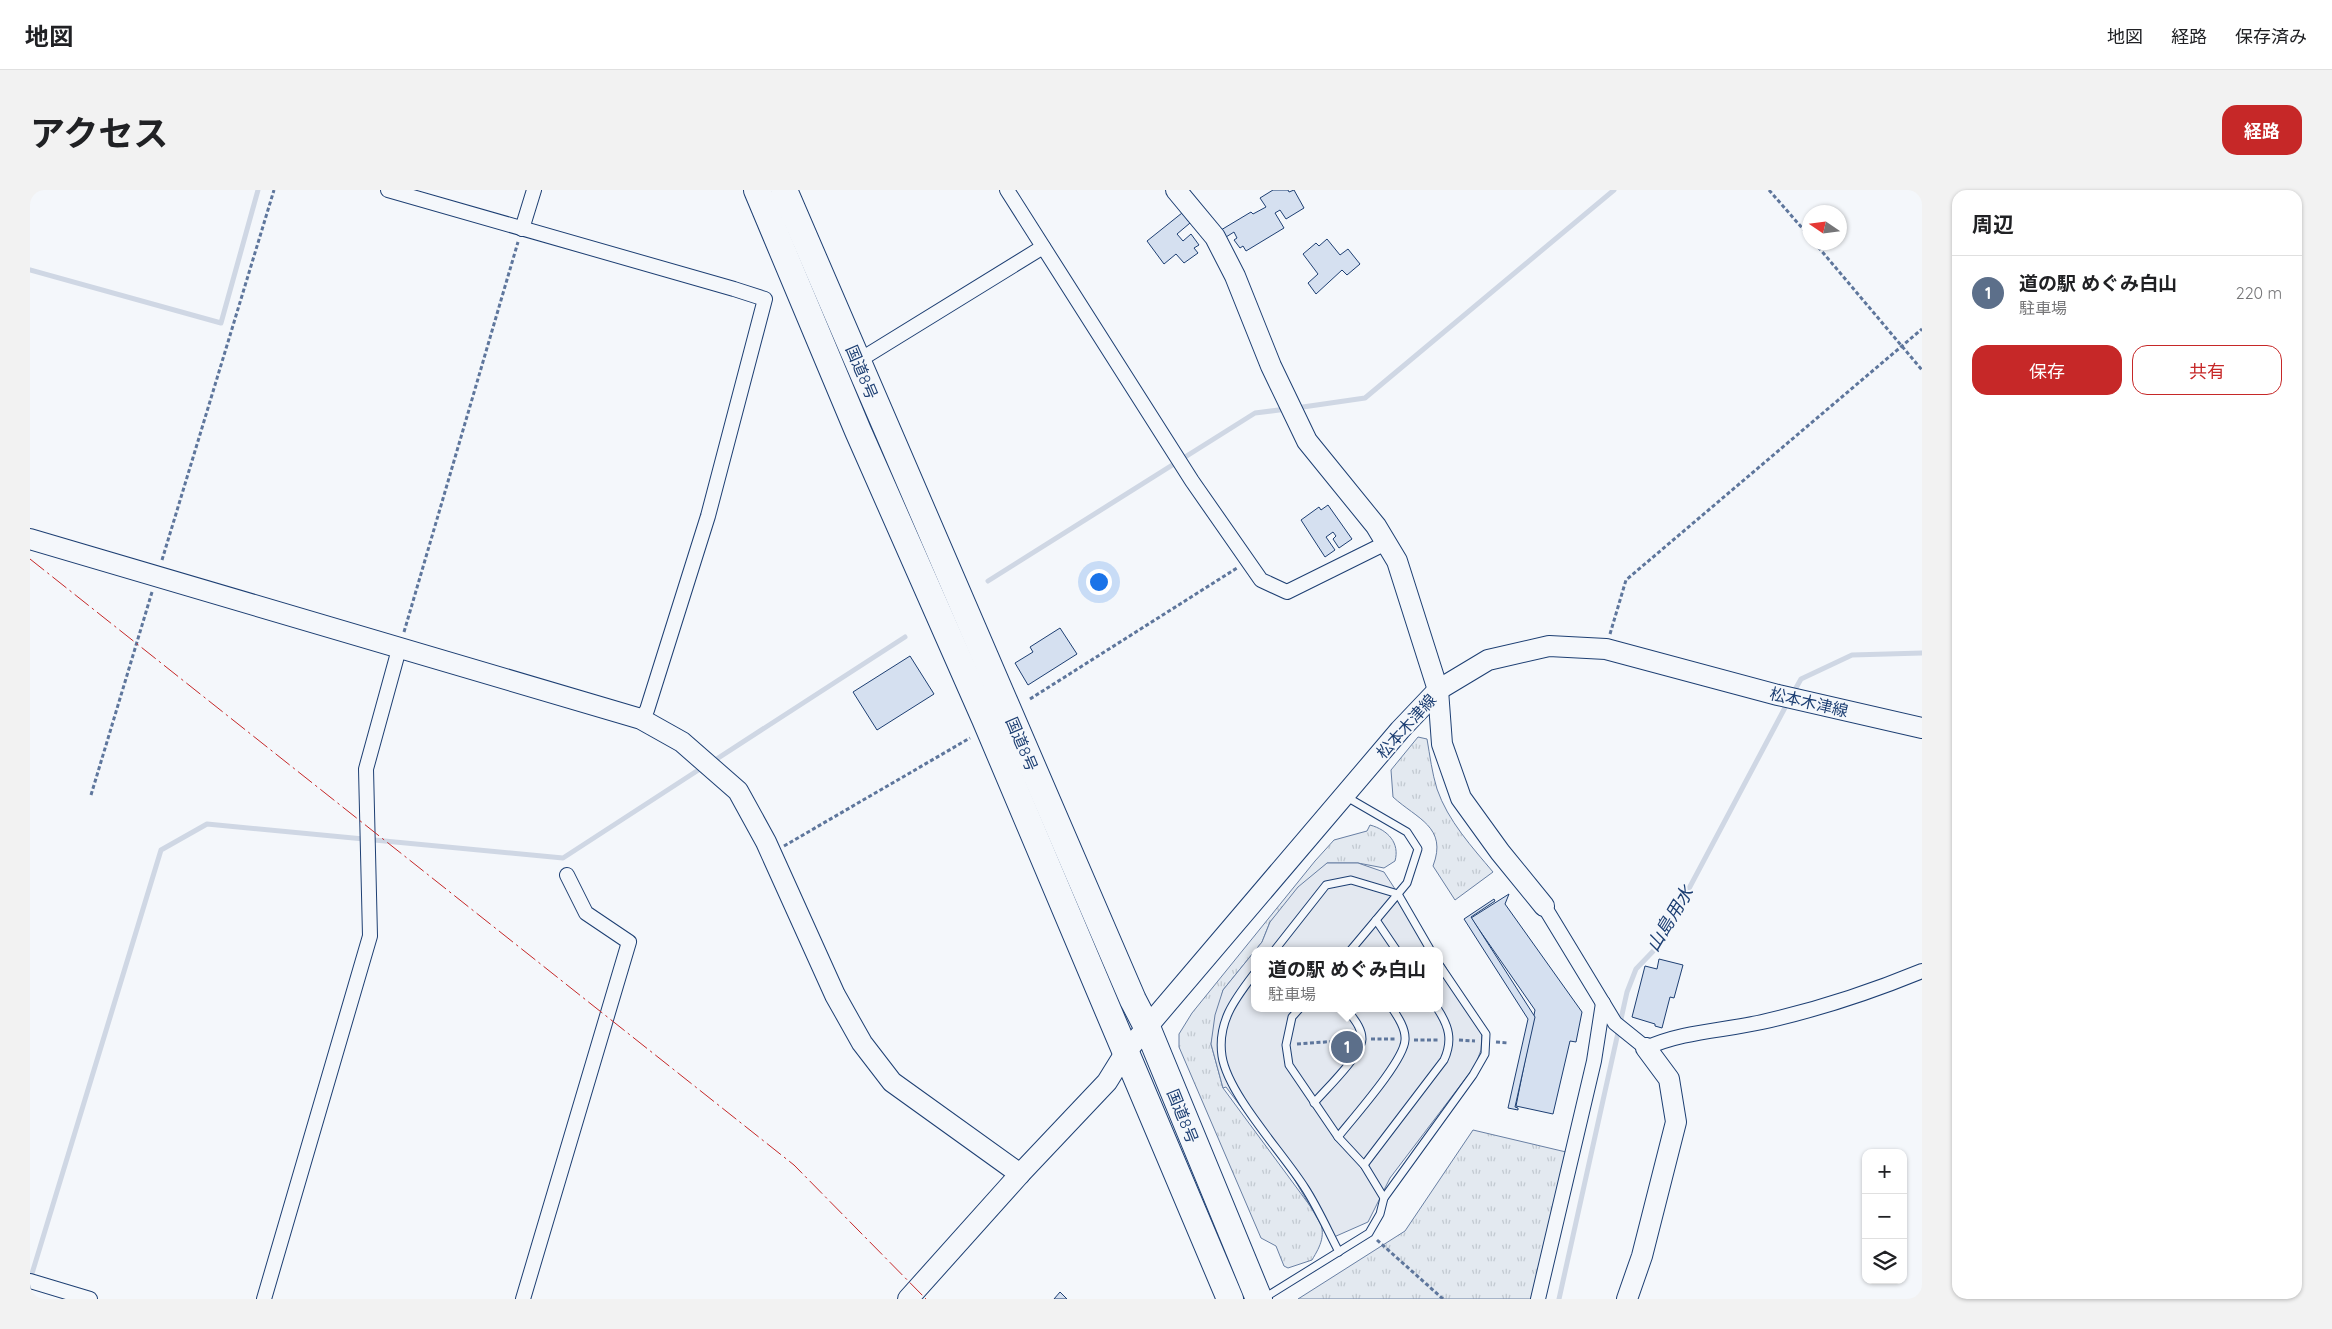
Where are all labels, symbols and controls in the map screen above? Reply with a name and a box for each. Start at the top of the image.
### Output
text: 地図 [25,21,73,51]
text: 地図 [2107,25,2143,48]
text: 経路 [2171,25,2207,48]
text: 保存済み [2235,25,2307,48]
button: 経路 [2222,105,2302,155]
text: アクセス [30,111,168,155]
north arrow [1802,205,1847,250]
text: 周辺 [1972,211,2014,237]
text: 道の駅 めぐみ白山 [2019,271,2177,295]
text: 1 [1985,283,1991,303]
text: 220 m [2236,283,2282,303]
text: 駐車場 [2019,298,2067,318]
street label: 国道8号 [842,342,882,402]
button: 保存 [1972,345,2122,395]
button: 共有 [2132,345,2282,395]
your location [1086,569,1112,595]
street label: 松本木津線 [1768,683,1850,721]
street label: 松本木津線 [1372,690,1440,762]
street label: 国道8号 [1002,714,1042,774]
water label: 山島用水 [1641,880,1699,956]
popup [1251,947,1443,1012]
text: 道の駅 めぐみ白山 [1268,957,1426,981]
text: 駐車場 [1268,984,1316,1004]
pin: 1 [1331,1028,1363,1066]
street label: 国道8号 [1163,1086,1203,1146]
map controls [1862,1149,1907,1284]
button: + [1862,1149,1907,1194]
button: − [1862,1194,1907,1239]
button: layers [1862,1239,1907,1284]

